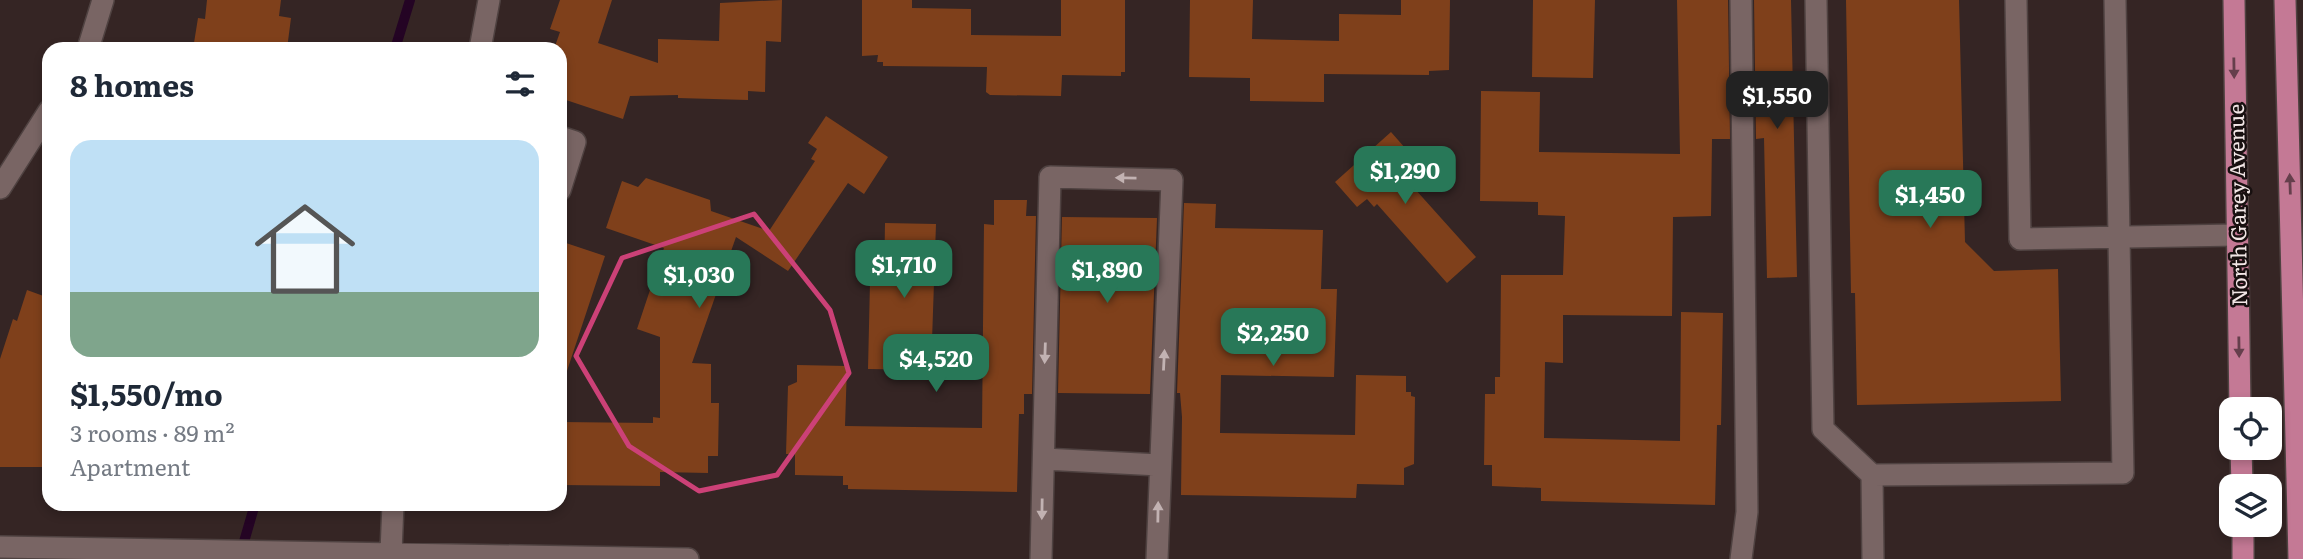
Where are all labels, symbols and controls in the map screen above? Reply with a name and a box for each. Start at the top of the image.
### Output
one-way arrow [2229,57,2240,79]
text: 8 homes [70,62,194,106]
icon: filters [501,65,539,103]
pin: $1,550 [1720,72,1834,131]
text: $1,550 [1742,77,1812,111]
street label: North Garey Avenue [2219,103,2253,306]
pin: $1,290 [1348,146,1462,206]
text: $1,290 [1370,152,1440,186]
pin: $1,450 [1873,170,1987,230]
one-way arrow [1115,173,1137,184]
one-way arrow [2284,173,2296,195]
text: $1,450 [1895,176,1965,210]
icon: home [242,186,368,312]
pin: $1,710 [847,240,961,300]
text: $1,710 [871,246,937,280]
pin: $1,890 [1050,246,1164,305]
pin: $1,030 [642,250,756,310]
text: $1,890 [1071,251,1143,285]
text: $1,030 [663,256,735,290]
pin: $2,250 [1216,308,1330,368]
text: $2,250 [1237,314,1309,348]
pin: $4,520 [879,334,993,394]
one-way arrow [2233,336,2245,358]
text: $4,520 [899,340,973,374]
one-way arrow [1039,342,1050,364]
one-way arrow [1158,349,1169,371]
text: $1,550/mo [70,371,223,415]
map controls [2219,397,2282,537]
button: locate [2219,397,2282,460]
text: 3 rooms · 89 m² [70,415,235,449]
text: Apartment [70,449,190,483]
button: layers [2219,474,2282,537]
one-way arrow [1037,498,1048,520]
one-way arrow [1152,501,1164,523]

